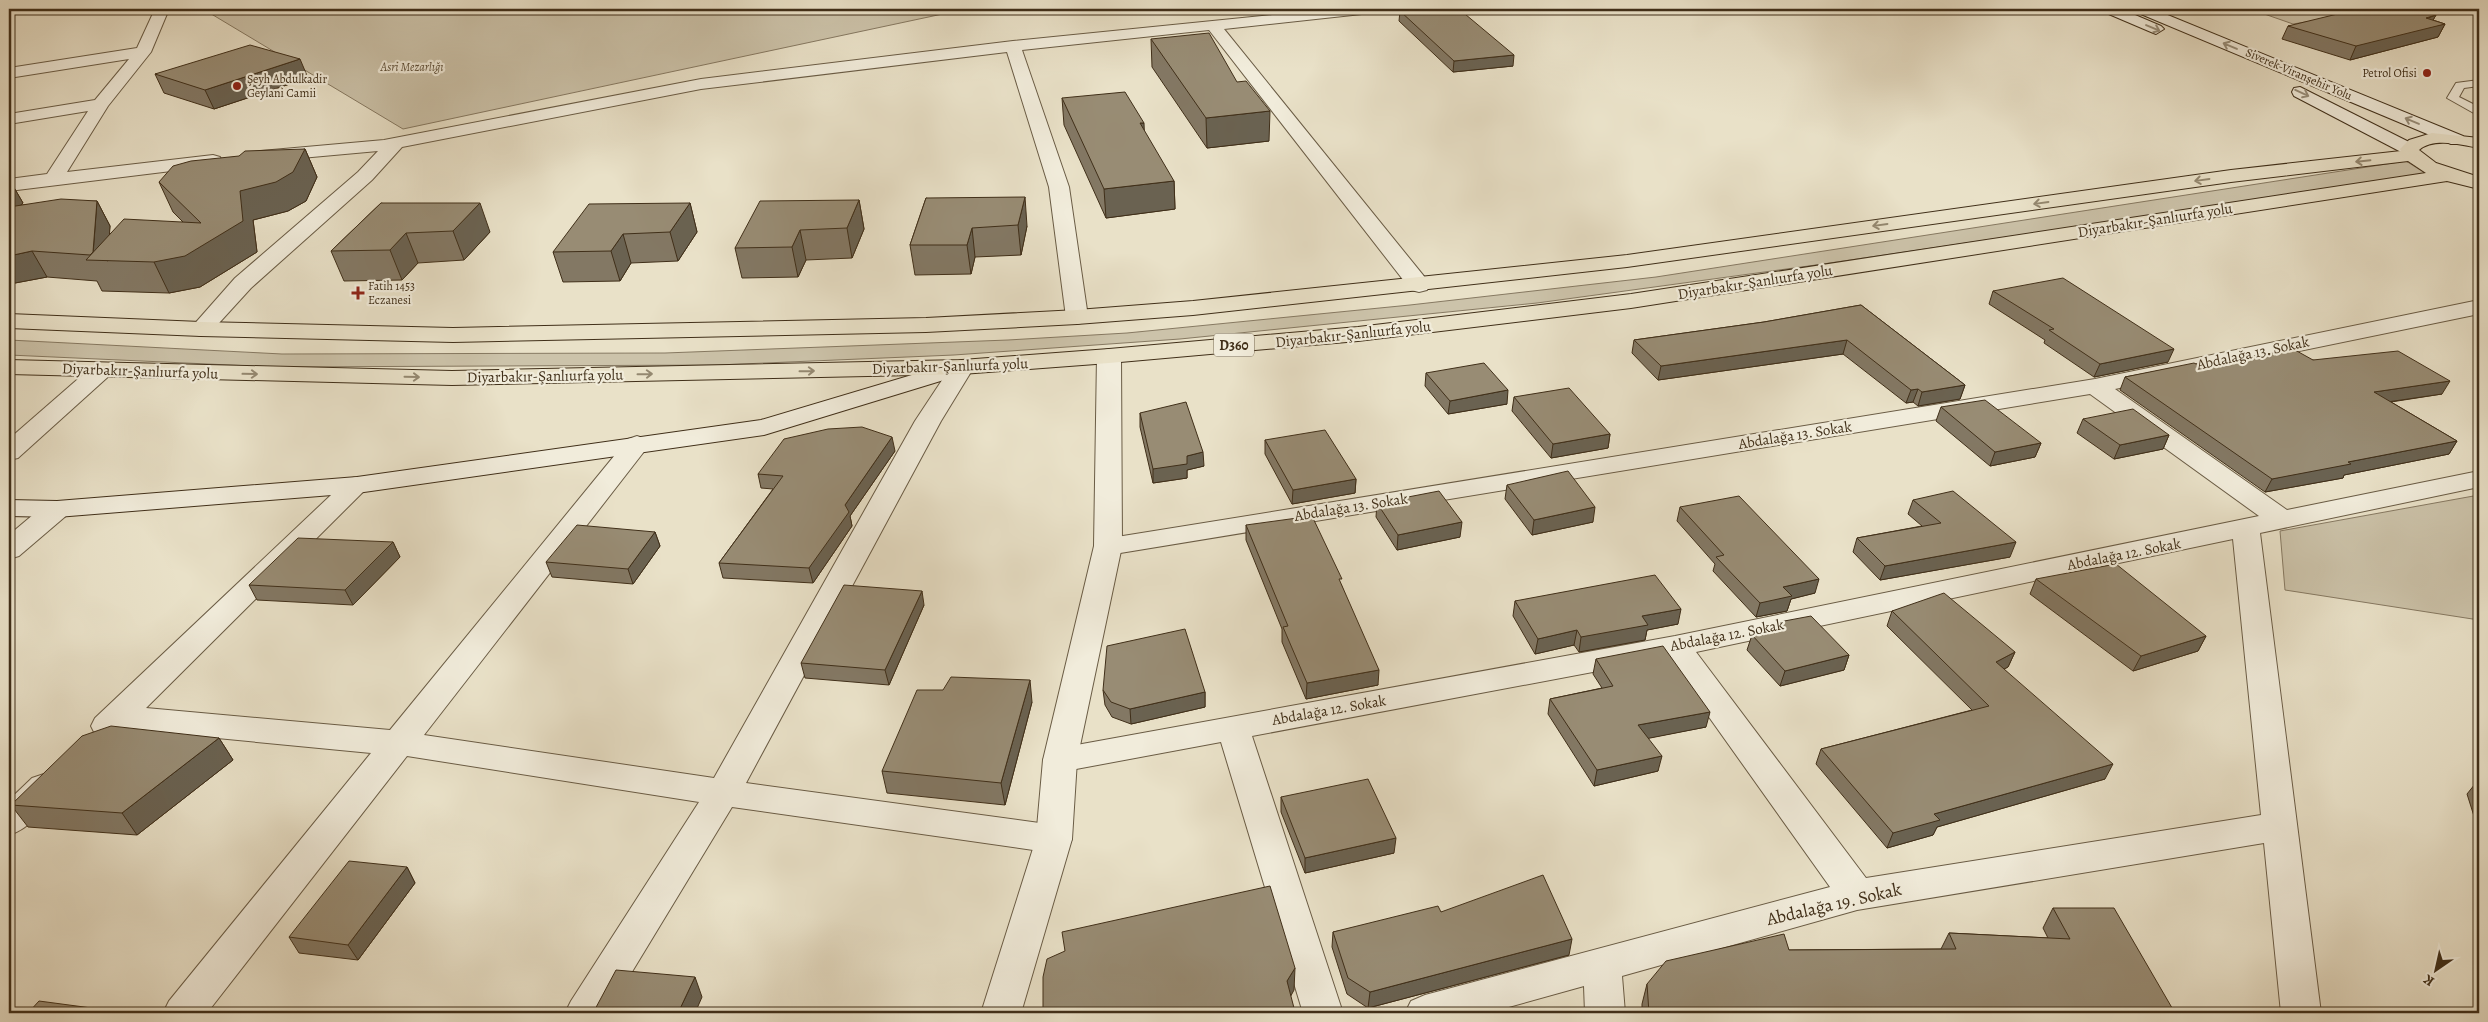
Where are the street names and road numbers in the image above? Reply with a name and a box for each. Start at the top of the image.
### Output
street label: Siverek-Viranşehir Yolu [2243,44,2355,104]
street label: Diyarbakır-Şanlıurfa yolu [2076,198,2235,242]
street label: Diyarbakır-Şanlıurfa yolu [1676,260,1835,304]
street label: Diyarbakır-Şanlıurfa yolu [1274,316,1433,352]
street label: Abdalağa 13. Sokak [2194,331,2312,375]
road number: D360 [1214,334,1254,356]
street label: Diyarbakır-Şanlıurfa yolu [871,353,1029,379]
street label: Diyarbakır-Şanlıurfa yolu [61,358,219,384]
street label: Diyarbakır-Şanlıurfa yolu [467,365,624,387]
street label: Abdalağa 13. Sokak [1736,416,1854,454]
street label: Abdalağa 13. Sokak [1292,488,1410,526]
street label: Abdalağa 12. Sokak [2065,533,2183,575]
street label: Abdalağa 12. Sokak [1668,614,1786,656]
street label: Abdalağa 12. Sokak [1270,690,1388,730]
street label: Abdalağa 19. Sokak [1763,877,1904,931]

